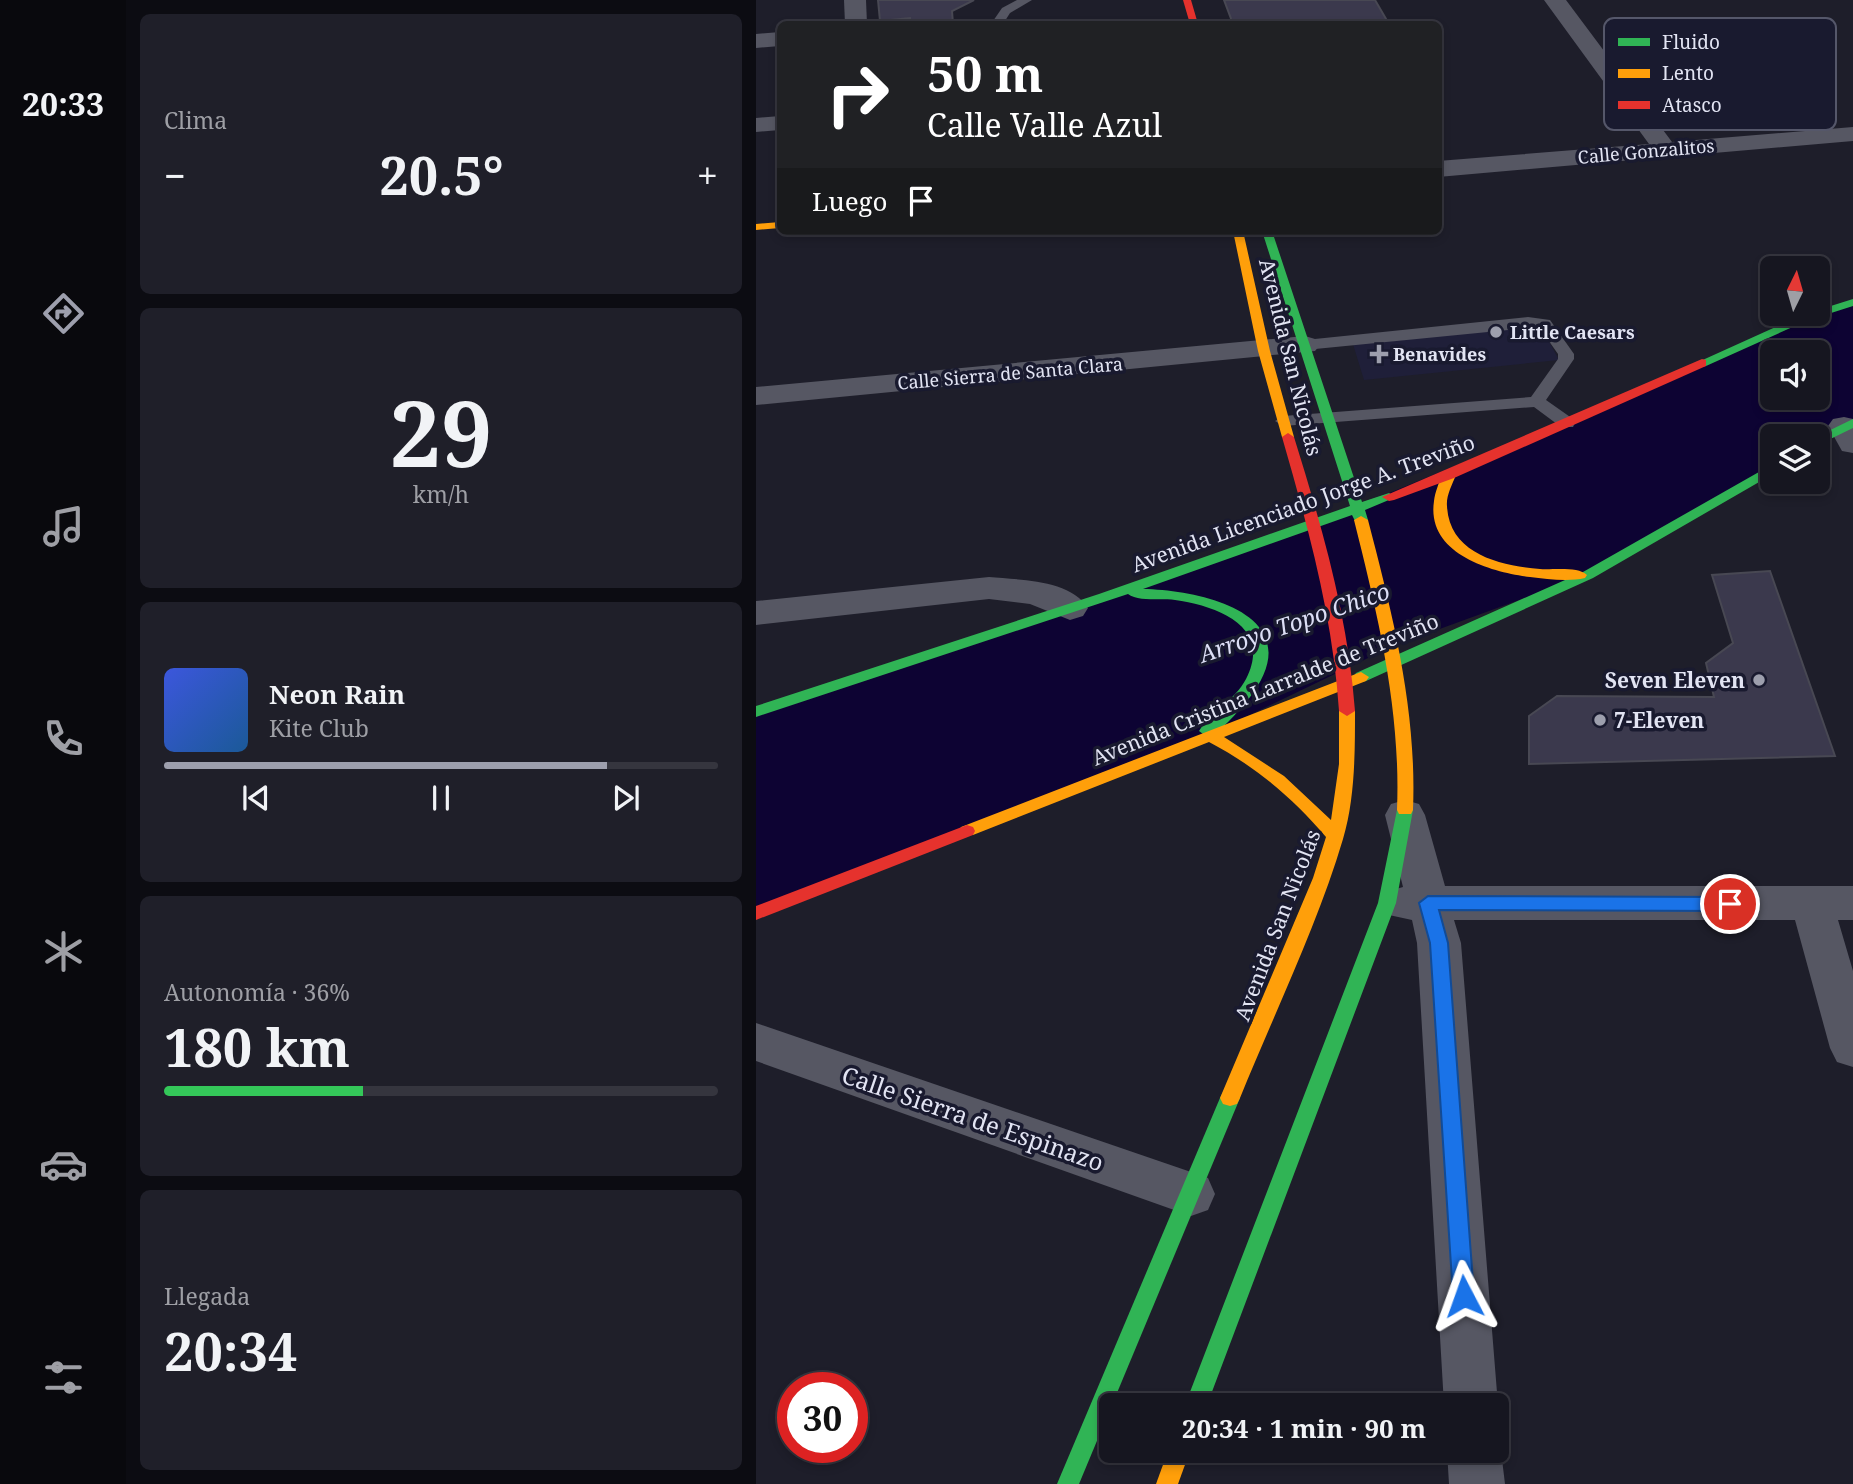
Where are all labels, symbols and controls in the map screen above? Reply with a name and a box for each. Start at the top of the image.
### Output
legend [1604,18,1836,130]
text: Fluido [1662,29,1720,55]
text: 50 m [927,40,1043,106]
icon: right [812,49,903,140]
text: Lento [1662,60,1714,86]
text: 20:33 [22,82,104,125]
text: Atasco [1662,92,1722,118]
text: Calle Valle Azul [927,103,1162,146]
text: Clima [164,104,227,136]
street label: Calle Gonzalitos [1577,133,1715,169]
text: 20.5° [379,139,504,210]
text: − [164,149,186,201]
text: + [697,149,718,201]
icon: arrive [902,182,940,220]
text: Luego [812,183,888,219]
street label: Avenida San Nicolás [1253,255,1329,459]
north arrow [1760,256,1830,326]
map controls [1760,256,1830,494]
icon: directions [39,289,88,338]
place label: Little Caesars [1510,320,1635,344]
marker: Little Caesars [1488,324,1504,340]
button: sound [1760,340,1830,410]
place label: Benavides [1393,342,1486,366]
marker: Benavides [1371,346,1387,362]
street label: Calle Sierra de Santa Clara [896,351,1124,395]
text: 29 [390,370,492,494]
button: layers [1760,424,1830,494]
street label: Avenida Licenciado Jorge A. Treviño [1128,428,1478,578]
text: km/h [413,478,469,510]
icon: music [39,502,88,551]
water label: Arroyo Topo Chico [1192,574,1394,670]
street label: Avenida Cristina Larralde de Treviño [1087,606,1443,772]
place label: Seven Eleven [1605,666,1745,694]
marker: Seven Eleven [1751,672,1767,688]
text: Neon Rain [269,676,405,712]
place label: 7-Eleven [1614,706,1704,734]
text: Kite Club [269,712,369,744]
marker: 7-Eleven [1592,712,1608,728]
icon: phone [39,714,88,763]
icon: previous [237,779,275,817]
icon: pause [422,779,460,817]
icon: next [607,779,645,817]
street label: Avenida San Nicolás [1228,825,1326,1025]
pin [1700,874,1760,934]
icon: arrive [1711,885,1749,923]
icon: climate [39,927,88,976]
text: Autonomía · 36% [164,976,350,1008]
text: 180 km [164,1011,350,1082]
street label: Calle Sierra de Espinazo [838,1058,1108,1178]
icon: car [39,1140,88,1189]
position arrow [1427,1259,1501,1333]
text: Llegada [164,1280,250,1312]
text: 20:34 [164,1315,297,1386]
icon: filters [39,1353,88,1402]
speed limit sign: 30 [777,1372,868,1463]
text: 20:34 · 1 min · 90 m [1182,1410,1426,1446]

